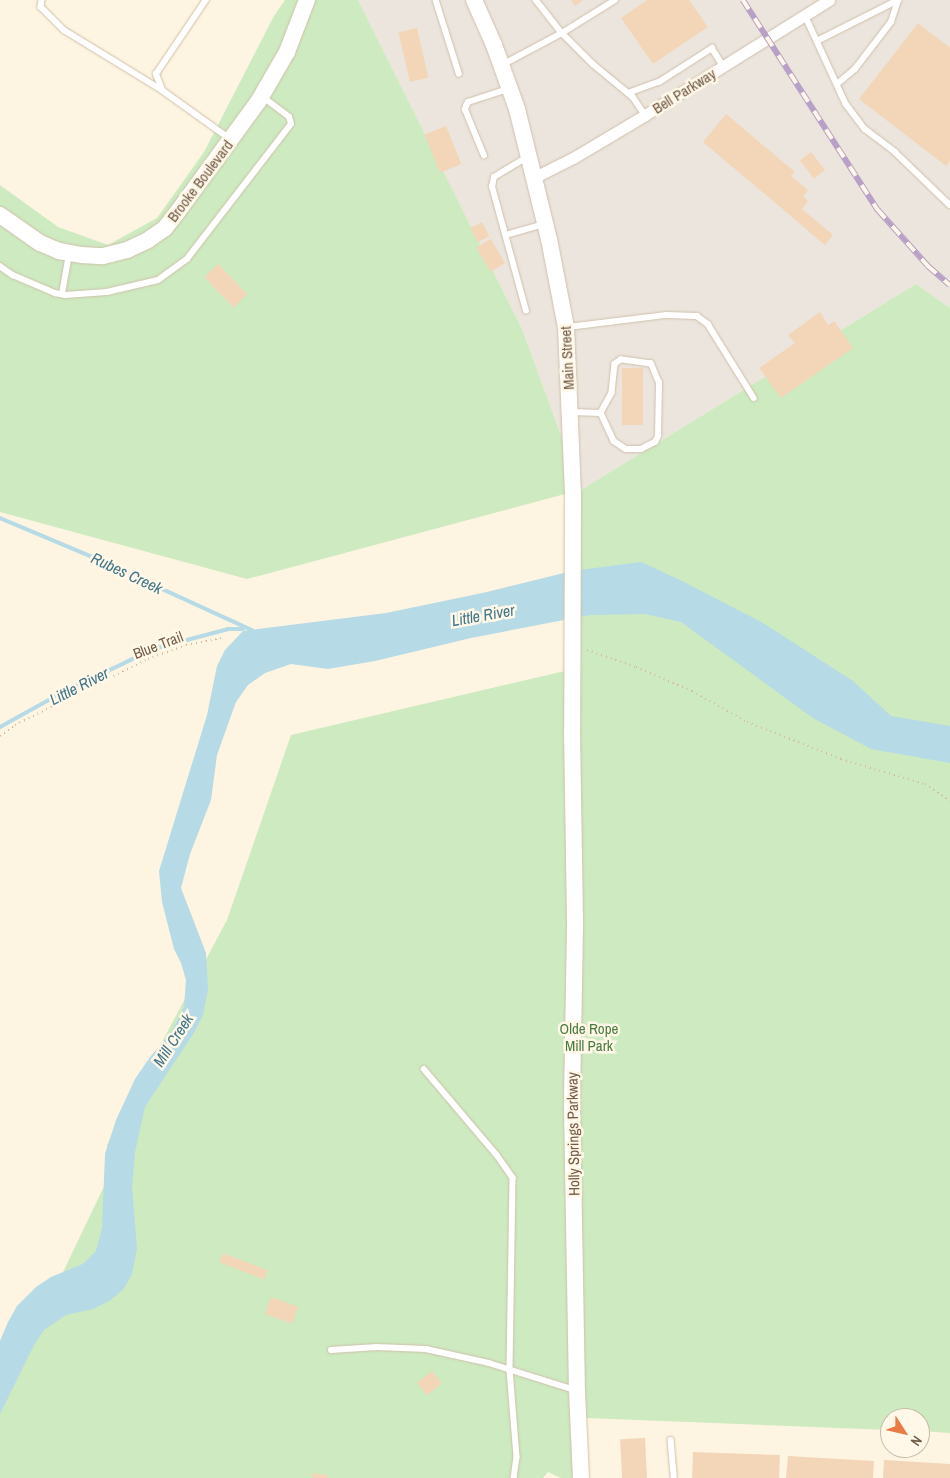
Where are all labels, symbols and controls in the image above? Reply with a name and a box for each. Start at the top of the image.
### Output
street label: Bell Parkway [649,65,719,117]
street label: Brooke Boulevard [163,137,237,225]
street label: Main Street [556,326,578,390]
water label: Rubes Creek [88,548,166,598]
water label: Little River [450,600,516,630]
street label: Blue Trail [130,627,186,663]
water label: Little River [46,663,112,709]
water label: Mill Creek [149,1010,197,1070]
park label: Olde Rope Mill Park [560,1019,618,1054]
street label: Holly Springs Parkway [563,1072,583,1196]
north arrow [880,1408,930,1458]
text: N [907,1432,926,1450]

